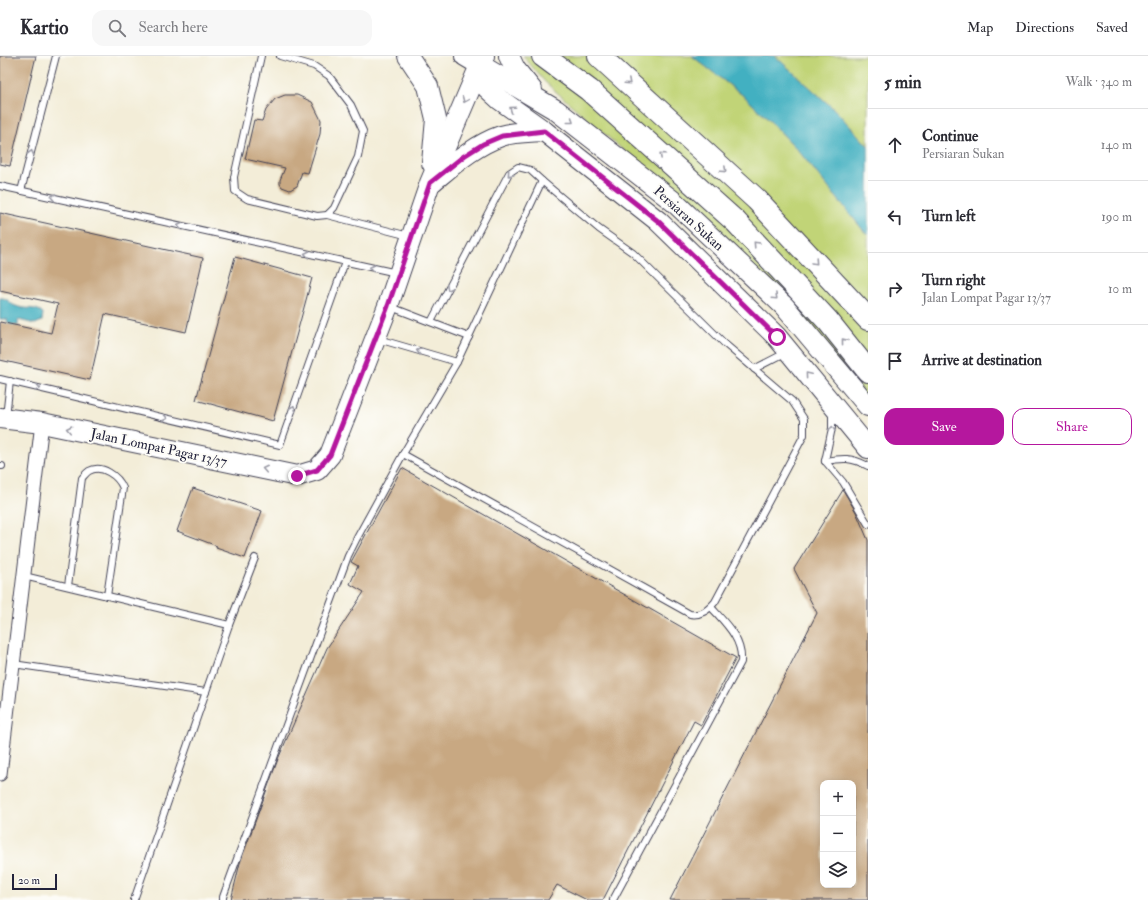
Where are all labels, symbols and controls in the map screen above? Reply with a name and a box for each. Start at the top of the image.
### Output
search box [92,10,372,46]
text: Kartio [20,16,68,40]
icon: search [106,17,128,39]
text: Search here [138,18,208,37]
text: Map [967,19,993,36]
text: Directions [1015,19,1074,36]
text: Saved [1096,19,1128,36]
text: 5 min [884,72,922,93]
text: Walk · 340 m [1066,74,1132,90]
one-way arrow [623,77,631,84]
one-way arrow [462,96,470,103]
one-way arrow [509,106,516,114]
one-way arrow [567,117,574,124]
text: Continue [922,127,978,146]
icon: ahead [884,134,906,156]
text: 140 m [1101,137,1132,153]
text: Persiaran Sukan [922,146,1004,162]
one-way arrow [26,150,35,157]
one-way arrow [659,153,667,160]
one-way arrow [719,165,727,172]
one-way arrow [508,169,515,177]
street label: Persiaran Sukan [650,182,727,254]
one-way arrow [50,194,56,202]
icon: left [884,206,906,228]
text: Turn left [922,207,976,226]
text: 190 m [1101,209,1132,225]
one-way arrow [177,222,183,230]
one-way arrow [754,241,761,249]
one-way arrow [304,250,310,258]
one-way arrow [811,257,818,265]
one-way arrow [369,265,375,273]
text: Turn right [922,271,985,290]
icon: right [884,278,906,300]
text: 10 m [1108,281,1132,297]
one-way arrow [446,284,454,291]
text: Jalan Lompat Pagar 13/37 [922,290,1051,306]
one-way arrow [770,293,778,300]
route start [768,328,786,346]
one-way arrow [841,338,848,345]
one-way arrow [416,347,423,356]
icon: arrive [884,350,906,372]
text: Arrive at destination [922,351,1042,370]
one-way arrow [805,372,812,379]
one-way arrow [35,383,41,391]
one-way arrow [288,405,296,412]
button: Save [884,408,1004,445]
button: Share [1012,408,1132,445]
one-way arrow [161,413,168,421]
one-way arrow [66,425,73,434]
street label: Jalan Lompat Pagar 13/37 [88,425,229,471]
one-way arrow [827,426,836,432]
one-way arrow [262,466,268,474]
route end [288,467,306,485]
map controls [820,780,856,888]
button: + [820,780,856,816]
button: − [820,816,856,852]
button: layers [820,852,856,888]
scale bar [12,872,57,891]
text: 20 m [18,874,40,887]

